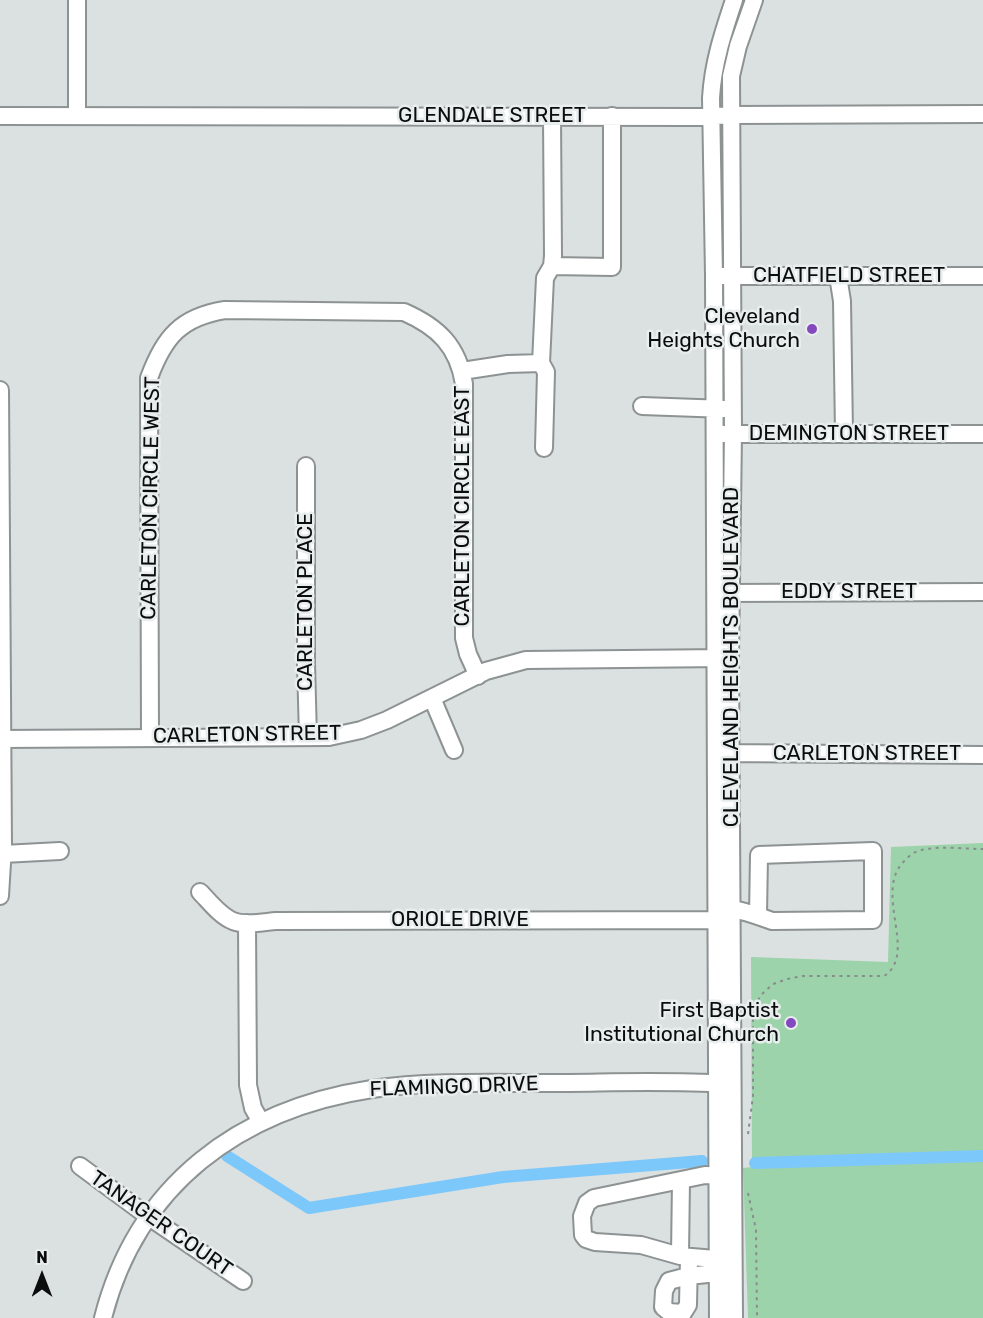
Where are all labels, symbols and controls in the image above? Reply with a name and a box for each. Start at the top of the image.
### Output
street label: GLENDALE STREET [398,103,586,129]
street label: CHATFIELD STREET [753,263,945,289]
place label: Cleveland Heights Church [647,304,800,354]
marker: Cleveland Heights Church [805,322,819,336]
street label: CARLETON CIRCLE WEST [136,376,166,620]
street label: CARLETON CIRCLE EAST [450,386,476,626]
street label: DEMINGTON STREET [749,421,949,447]
street label: CLEVELAND HEIGHTS BOULEVARD [719,487,745,827]
street label: CARLETON PLACE [293,513,319,691]
street label: EDDY STREET [781,579,917,605]
street label: CARLETON STREET [153,721,341,749]
street label: CARLETON STREET [773,741,961,767]
street label: ORIOLE DRIVE [391,907,529,933]
place label: First Baptist Institutional Church [584,998,779,1048]
marker: First Baptist Institutional Church [784,1016,798,1030]
street label: FLAMINGO DRIVE [369,1071,539,1103]
street label: TANAGER COURT [85,1166,237,1282]
north arrow [12,1246,72,1306]
text: N [36,1248,48,1267]

